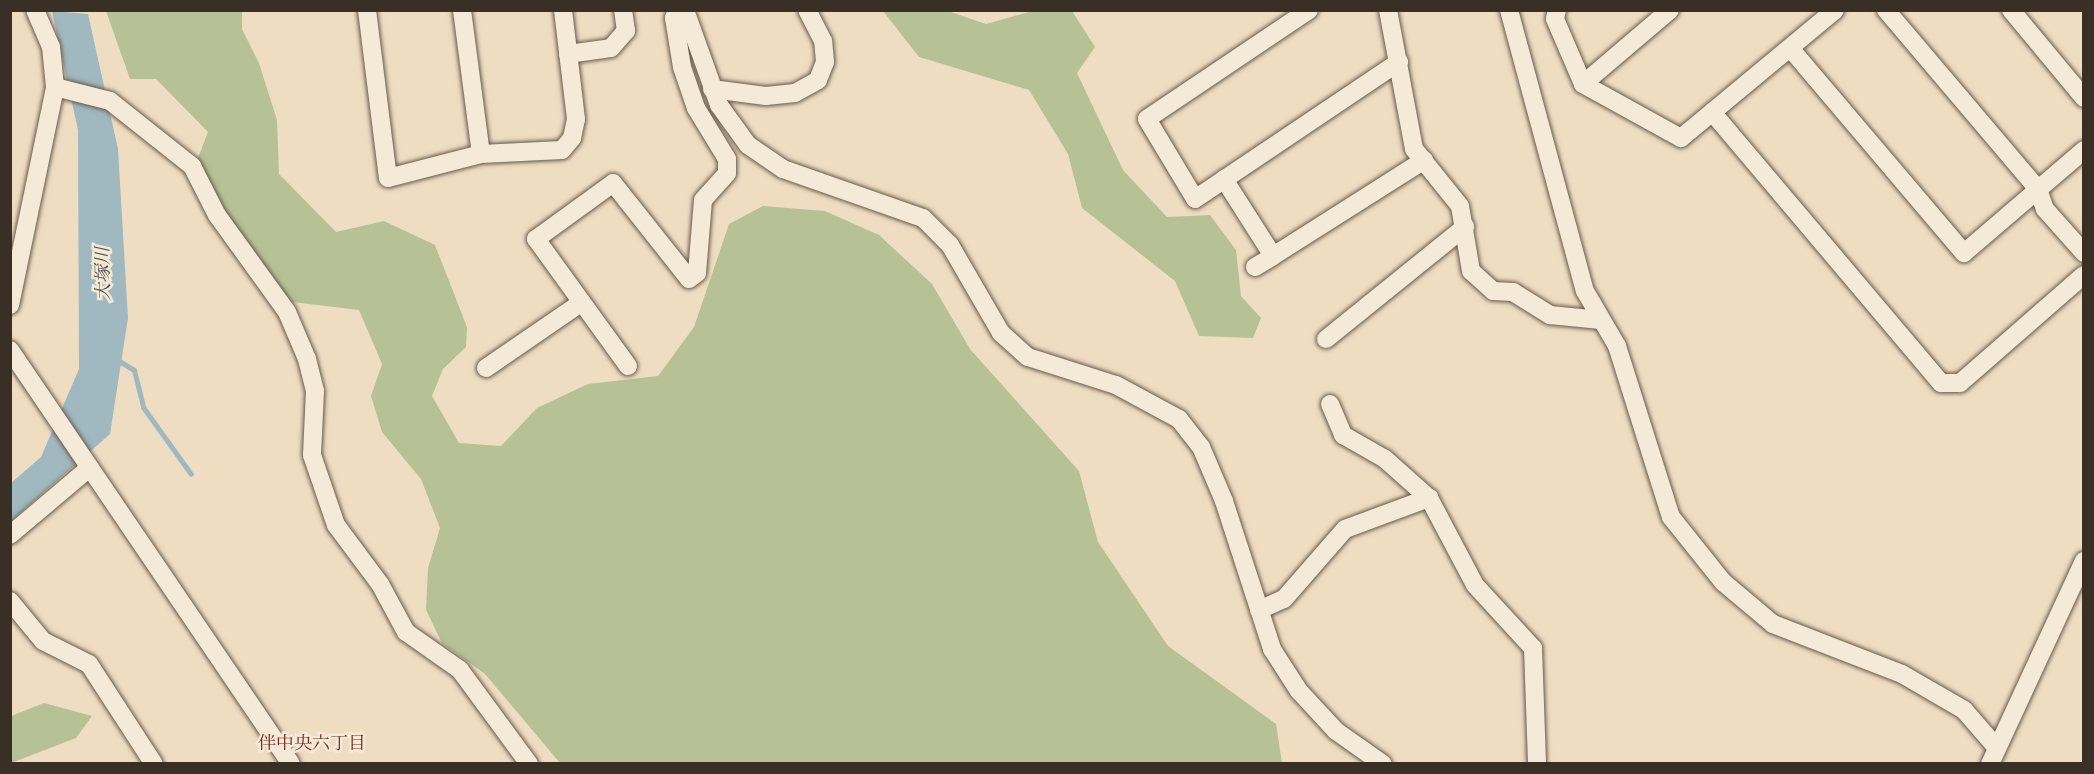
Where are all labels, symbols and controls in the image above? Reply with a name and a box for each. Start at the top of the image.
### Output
water label: 大塚川 [92,247,114,301]
district label: 伴中央六丁目 [258,732,366,754]

